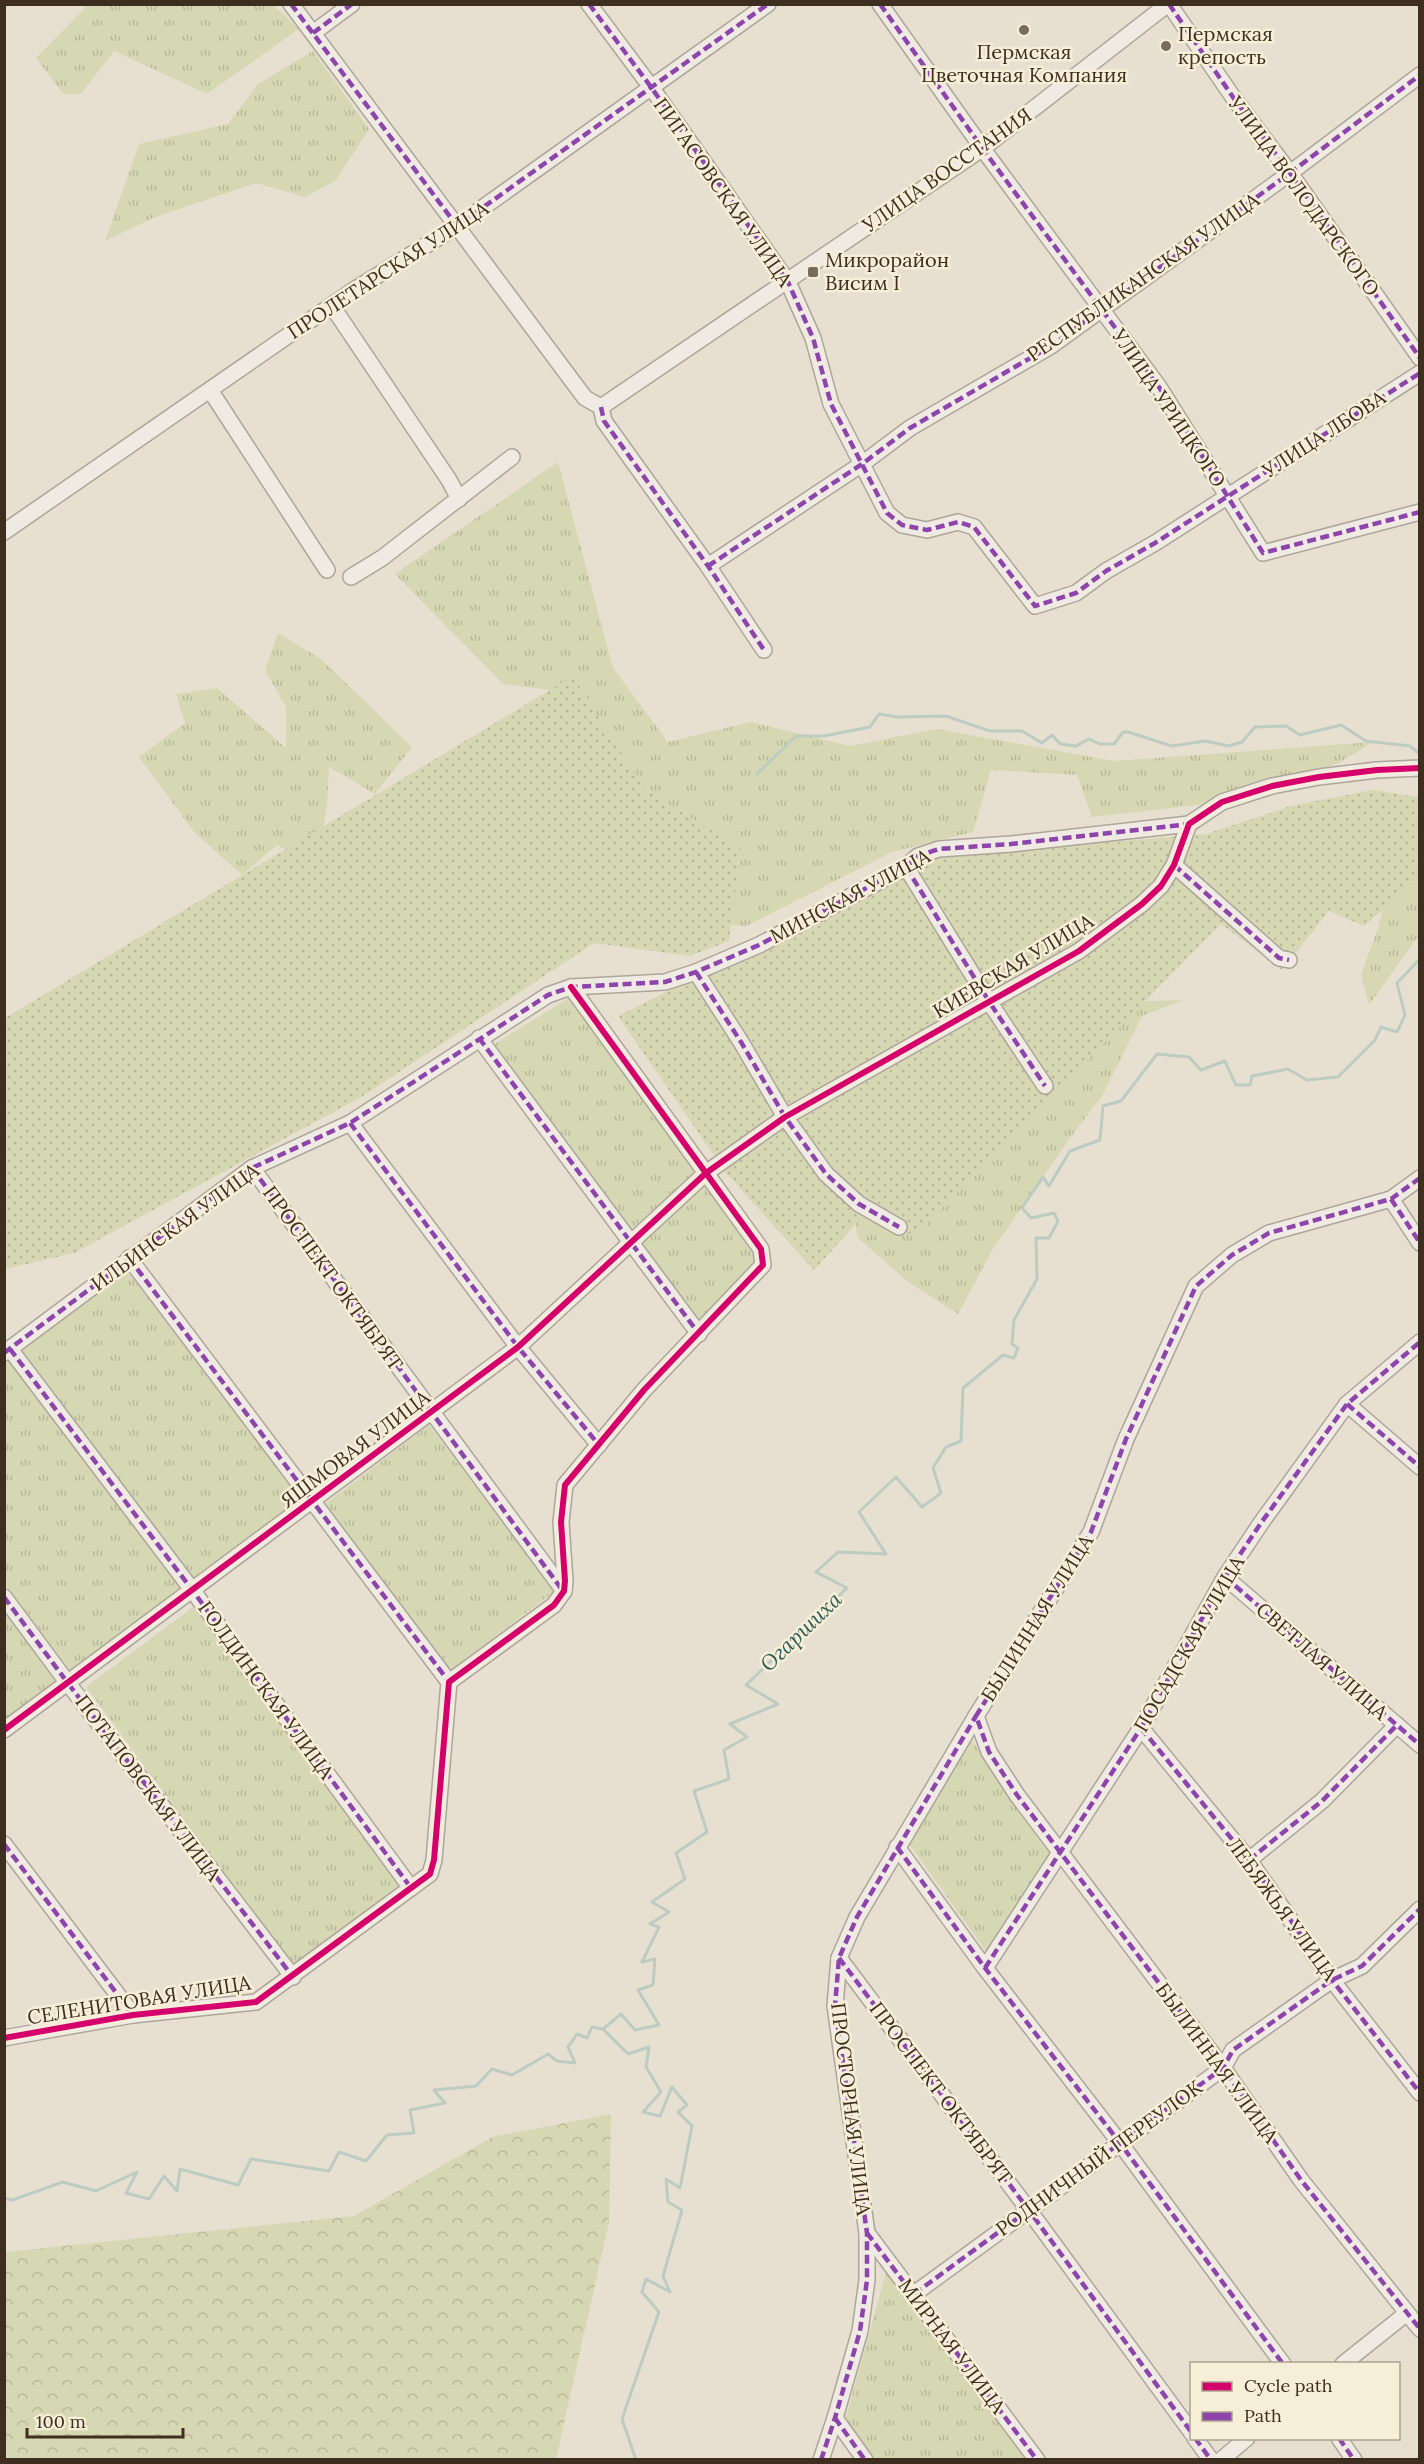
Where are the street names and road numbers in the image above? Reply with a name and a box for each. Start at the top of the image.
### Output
street label: УЛИЦА ВОЛОДАРСКОГО [1223,90,1385,301]
street label: ПИГАСОВСКАЯ УЛИЦА [649,92,798,291]
street label: УЛИЦА ВОССТАНИЯ [856,102,1036,238]
street label: РЕСПУБЛИКАНСКАЯ УЛИЦА [1022,186,1264,367]
street label: ПРОЛЕТАРСКАЯ УЛИЦА [282,195,493,344]
street label: УЛИЦА УРИЦКОГО [1107,323,1232,492]
street label: УЛИЦА ЛБОВА [1257,384,1390,483]
street label: МИНСКАЯ УЛИЦА [765,843,935,948]
street label: КИЕВСКАЯ УЛИЦА [928,908,1098,1023]
street label: ИЛЬИНСКАЯ УЛИЦА [86,1157,264,1296]
street label: ПРОСПЕКТ ОКТЯБРЯТ [258,1180,409,1375]
street label: ЯШМОВАЯ УЛИЦА [275,1384,435,1513]
street label: БЫЛИННАЯ УЛИЦА [975,1529,1098,1706]
street label: ПОСАДСКАЯ УЛИЦА [1128,1551,1249,1736]
street label: ГОЛДИНСКАЯ УЛИЦА [193,1596,340,1784]
street label: СВЕТЛАЯ УЛИЦА [1251,1597,1394,1725]
street label: ПОТАПОВСКАЯ УЛИЦА [70,1690,227,1886]
street label: ЛЕБЯЖЬЯ УЛИЦА [1222,1832,1343,1986]
street label: СЕЛЕНИТОВАЯ УЛИЦА [25,1969,253,2030]
street label: БЫЛИННАЯ УЛИЦА [1151,1978,1284,2148]
street label: ПРОСПЕКТ ОКТЯБРЯТ [865,1996,1018,2189]
street label: ПРОСТОРНАЯ УЛИЦА [826,2001,877,2217]
street label: РОДНИЧНЫЙ ПЕРЕУЛОК [990,2074,1207,2241]
street label: МИРНАЯ УЛИЦА [893,2273,1012,2419]

